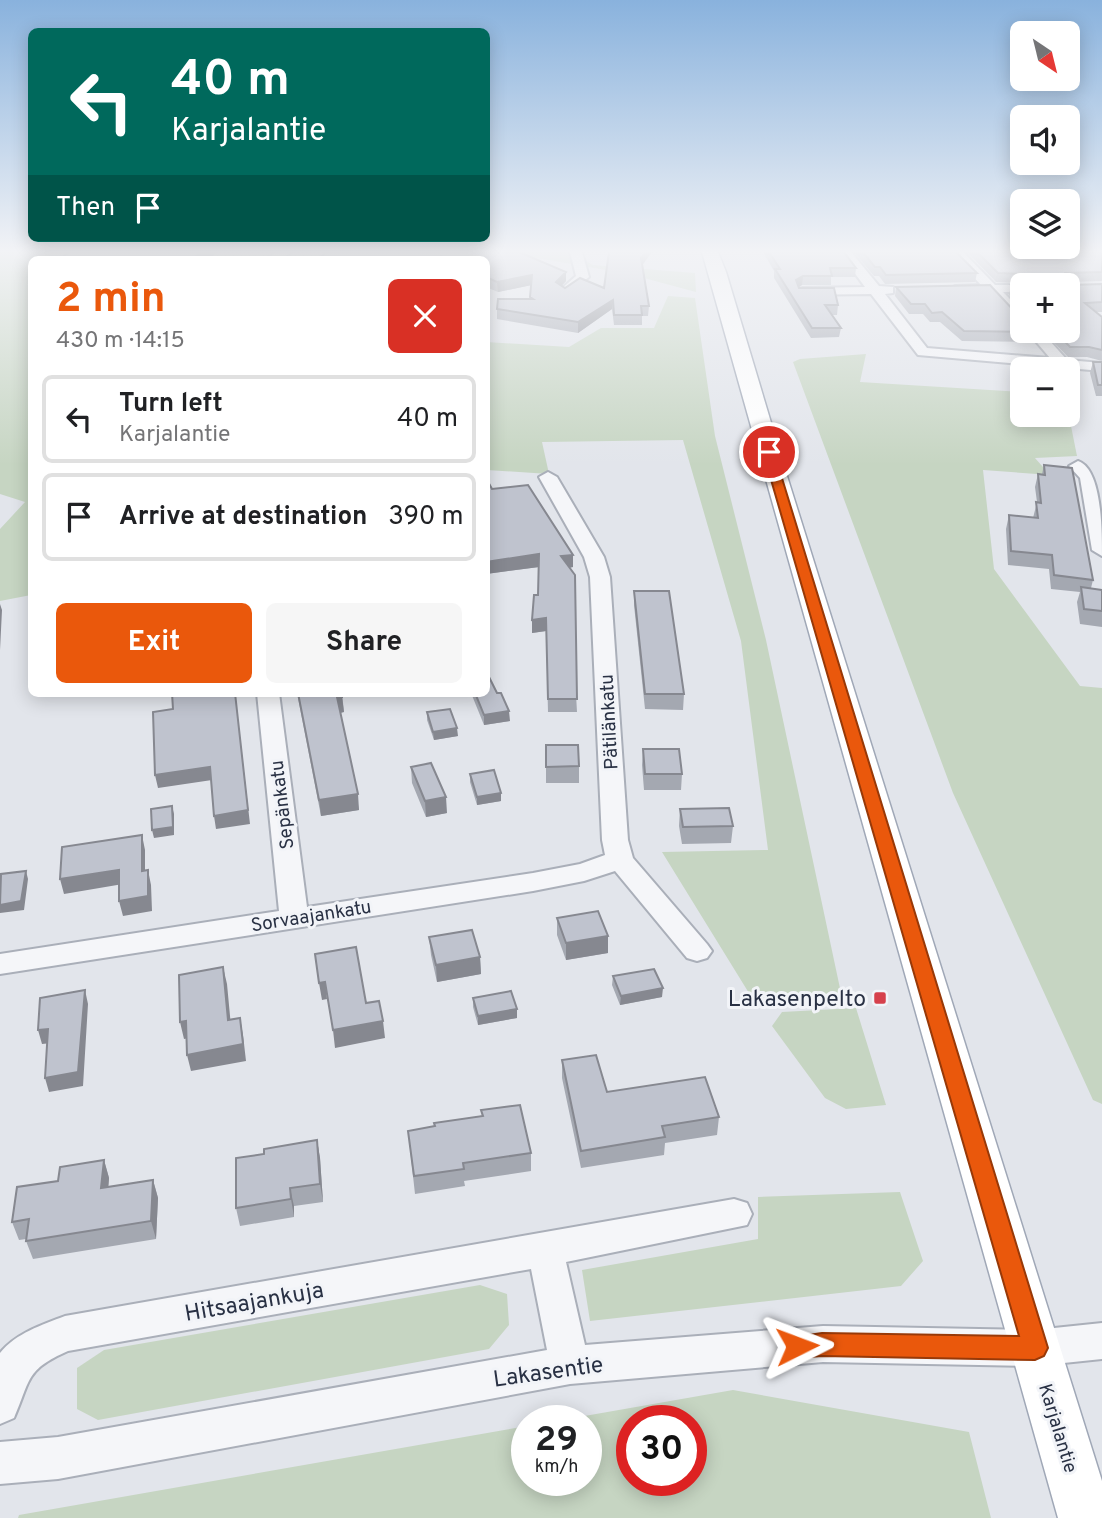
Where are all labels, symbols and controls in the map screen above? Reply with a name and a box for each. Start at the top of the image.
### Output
north arrow [1010,21,1080,91]
map controls [1010,21,1080,427]
text: 40 m [171,51,290,113]
icon: left [56,56,147,147]
button: sound [1010,105,1080,175]
text: Karjalantie [171,112,326,152]
icon: arrive [129,189,167,227]
button: layers [1010,189,1080,259]
text: Then [56,192,115,225]
button: + [1010,273,1080,343]
text: 2 min [56,274,166,327]
button: close [388,279,462,353]
text: 430 m · 14:15 [56,327,185,356]
button: − [1010,357,1080,427]
text: Turn left [119,388,223,421]
icon: left [60,400,98,438]
text: 40 m [397,403,458,436]
text: Karjalantie [119,421,230,450]
pin [739,422,799,482]
icon: arrive [750,433,788,471]
icon: arrive [60,498,98,536]
text: Arrive at destination [119,501,367,534]
text: 390 m [388,501,464,534]
button: Exit [56,603,252,683]
button: Share [266,603,462,683]
street label: Pätilänkatu [596,673,624,770]
street label: Sepänkatu [266,759,300,851]
street label: Sorvaajankatu [249,896,373,938]
place label: Lakasenpelto [728,986,866,1015]
marker: Lakasenpelto [872,990,888,1006]
street label: Hitsaajankuja [183,1277,326,1330]
position arrow [760,1309,834,1383]
street label: Lakasentie [491,1351,605,1396]
street label: Karjalantie [1032,1381,1082,1476]
speed limit sign: 30 [616,1405,707,1496]
text: 29 [535,1419,578,1463]
text: km/h [535,1456,578,1479]

